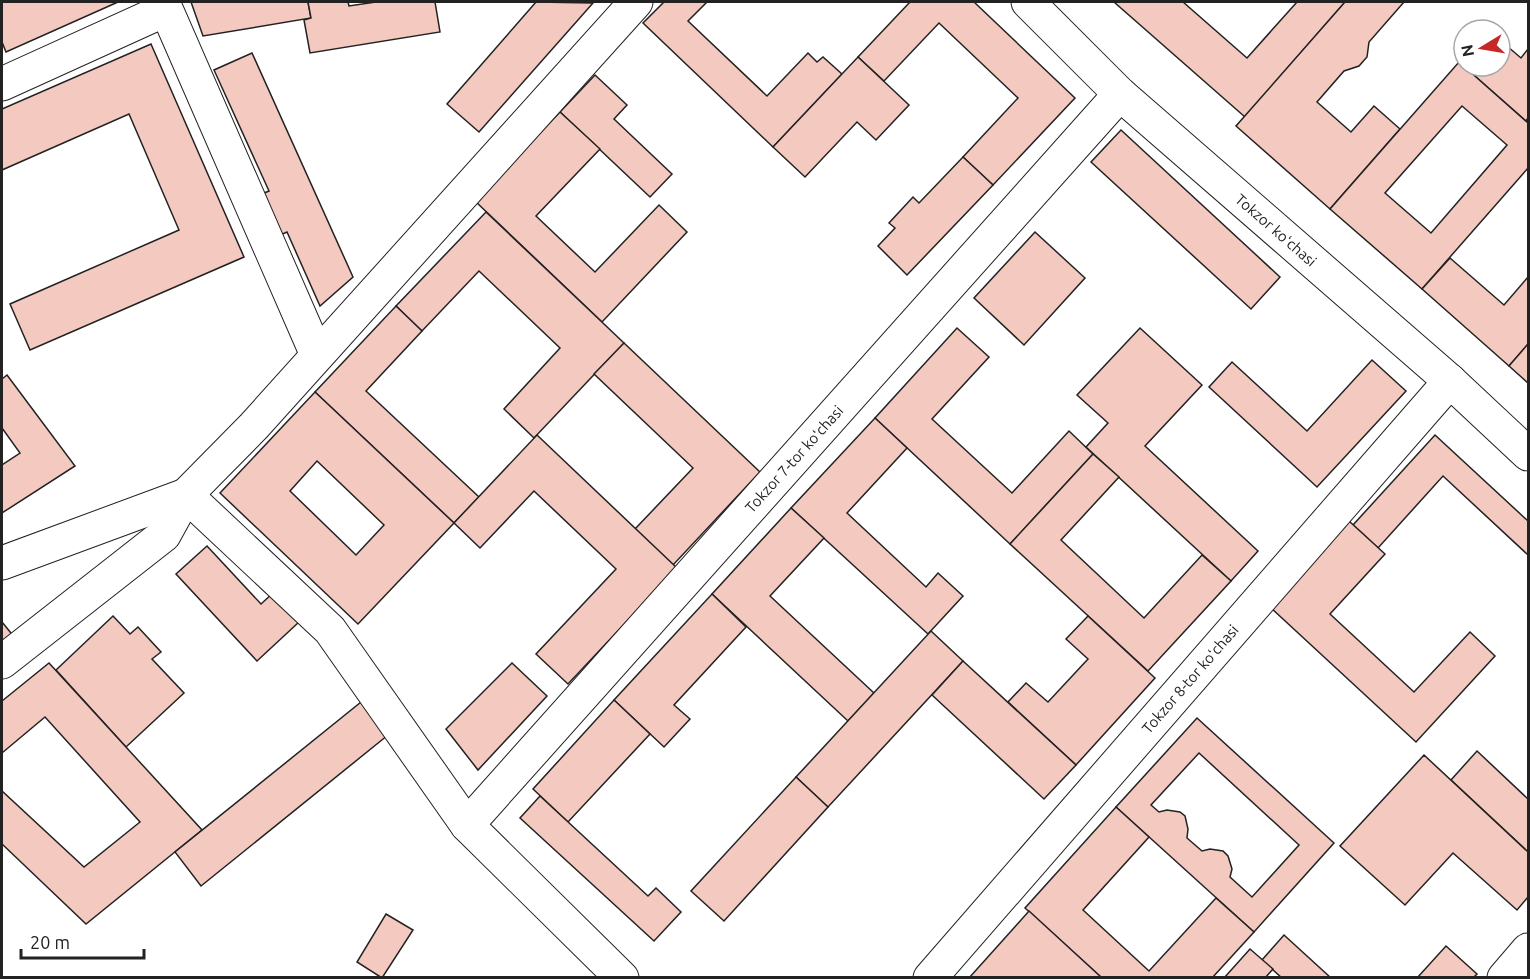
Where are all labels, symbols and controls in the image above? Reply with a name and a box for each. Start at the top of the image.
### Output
north arrow [1452,18,1512,78]
text: N [1457,43,1477,58]
street label: Tokzor koʻchasi [1232,190,1320,270]
street label: Tokzor 7-tor koʻchasi [742,402,846,516]
street label: Tokzor 8-tor koʻchasi [1138,621,1242,737]
scale bar [21,922,144,960]
text: 20 m [30,932,70,952]

